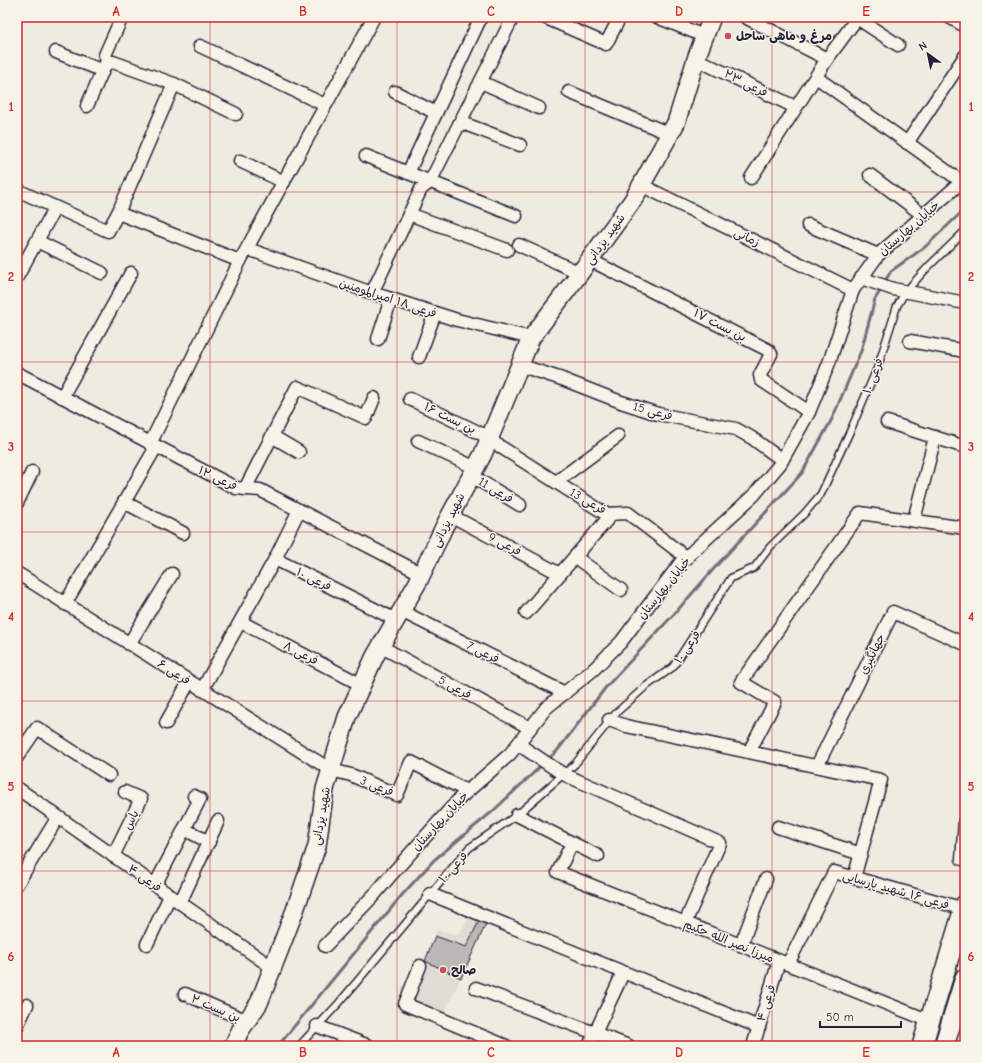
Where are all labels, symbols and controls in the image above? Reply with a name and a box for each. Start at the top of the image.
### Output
text: A [112,4,120,19]
text: B [299,4,307,19]
text: C [487,4,495,19]
text: D [675,4,683,19]
text: E [862,4,870,19]
place label: مرغ و ماهی ساحل [736,29,832,44]
marker: مرغ و ماهی ساحل [723,31,733,41]
north arrow [908,34,948,74]
text: N [916,39,929,53]
street label: فرعی ۲۳ [721,66,770,100]
text: 1 [8,99,14,114]
text: 1 [968,99,974,114]
street label: خیابان بهارستان [876,198,943,259]
street label: شهید یزدانی [582,211,629,268]
street label: زمانی [731,225,762,250]
text: 2 [8,269,14,284]
text: 2 [968,269,974,284]
street label: فرعی ۱۸ امیرالمومنین [337,276,438,321]
street label: بن بست ۱۷ [691,306,749,345]
street label: فرعی ۱۰ [860,356,887,396]
street label: بن بست ۱۶ [421,399,478,437]
street label: فرعی 15 [632,399,674,424]
text: 3 [8,439,14,454]
text: 3 [968,439,974,454]
street label: فرعی ۱۲ [196,463,240,494]
street label: فرعی 11 [475,474,516,507]
street label: فرعی 13 [567,485,609,518]
street label: شهید یزدانی [428,491,469,550]
street label: فرعی 9 [486,530,524,559]
street label: خیابان بهارستان [635,554,694,622]
street label: فرعی ۱۰ [294,565,334,594]
text: 4 [8,609,14,624]
text: 4 [968,609,974,624]
street label: فرعی ۱۰ [671,628,704,667]
street label: جهانگیری [856,631,889,677]
street label: فرعی ۸ [281,638,321,669]
street label: فرعی 7 [464,638,502,667]
street label: فرعی ۶ [154,657,193,688]
street label: فرعی 5 [436,672,474,703]
street label: فرعی 3 [358,773,396,800]
text: 5 [8,779,15,794]
text: 5 [968,779,975,794]
street label: شهید یزدانی [309,786,334,846]
street label: خیابان بهارستان [409,789,472,854]
street label: یاس [120,808,142,832]
street label: فرعی ۱۰ [436,848,471,886]
street label: فرعی ۴ [125,861,165,895]
street label: فرعی ۱۶ شهید پارسایی [841,868,951,913]
street label: میرزا نصر الله حکیم [681,917,776,967]
text: 6 [8,949,15,964]
text: 6 [968,949,975,964]
place label: صالح [451,963,476,978]
marker: صالح [438,965,448,975]
street label: فرعی ۴ [754,983,779,1023]
street label: بن بست ۲ [189,991,243,1026]
scale bar [820,1003,901,1029]
text: 50 m [826,1010,854,1024]
text: A [112,1045,120,1060]
text: B [299,1045,307,1060]
text: C [487,1045,495,1060]
text: D [675,1045,683,1060]
text: E [862,1045,870,1060]

